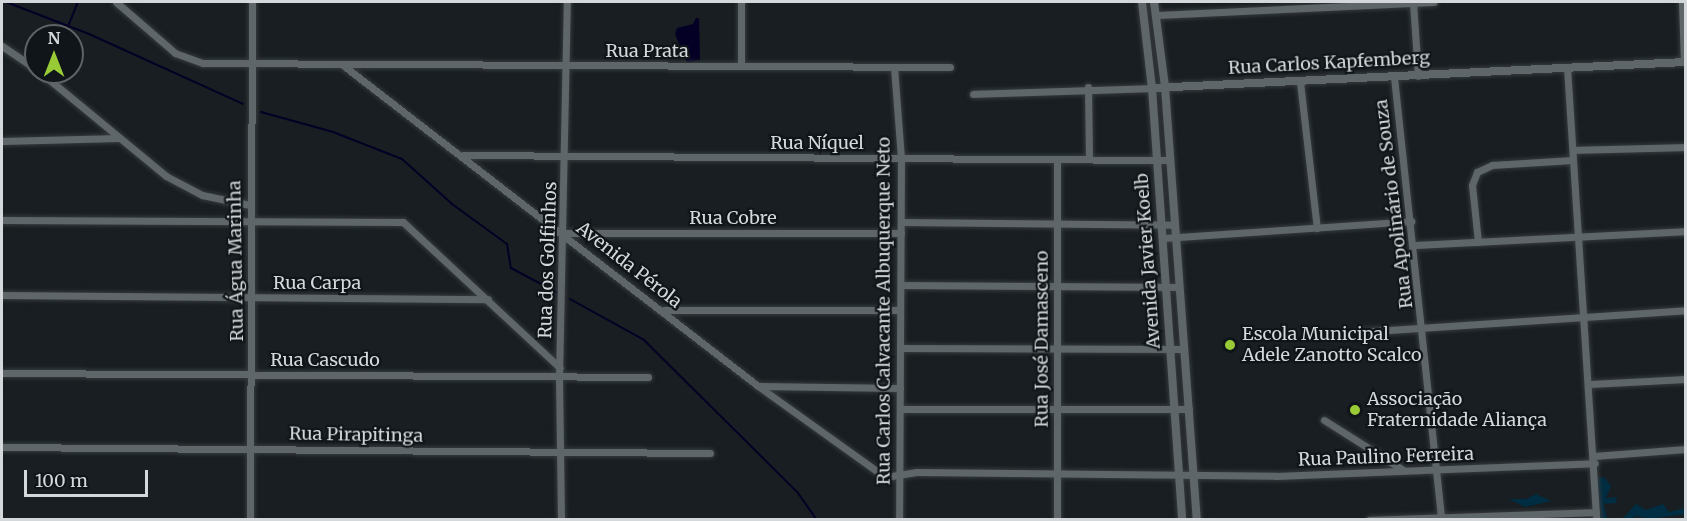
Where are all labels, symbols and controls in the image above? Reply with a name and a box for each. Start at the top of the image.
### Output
north arrow [24,24,84,84]
text: N [48,28,60,48]
street label: Rua Prata [605,40,689,62]
street label: Rua Carlos Kapfemberg [1228,47,1430,79]
street label: Rua Apolinário de Souza [1370,98,1418,310]
street label: Rua Níquel [770,132,864,154]
street label: Rua Carlos Calvacante Albuquerque Neto [873,137,895,485]
street label: Avenida Javier Koelb [1131,172,1165,350]
street label: Rua Água Marinha [224,180,248,342]
street label: Rua dos Golfinhos [534,181,562,339]
street label: Rua Cobre [689,207,777,229]
street label: Avenida Pérola [572,217,686,313]
street label: Rua José Damasceno [1031,250,1053,428]
street label: Rua Carpa [273,272,361,294]
place label: Escola Municipal Adele Zanotto Scalco [1242,324,1421,366]
marker: Escola Municipal Adele Zanotto Scalco [1223,338,1237,352]
street label: Rua Cascudo [270,349,380,371]
place label: Associação Fraternidade Aliança [1367,389,1547,432]
marker: Associação Fraternidade Aliança [1348,403,1362,417]
street label: Rua Pirapitinga [289,423,423,447]
street label: Rua Paulino Ferreira [1298,443,1474,471]
scale bar [27,458,152,496]
text: 100 m [35,469,88,492]

